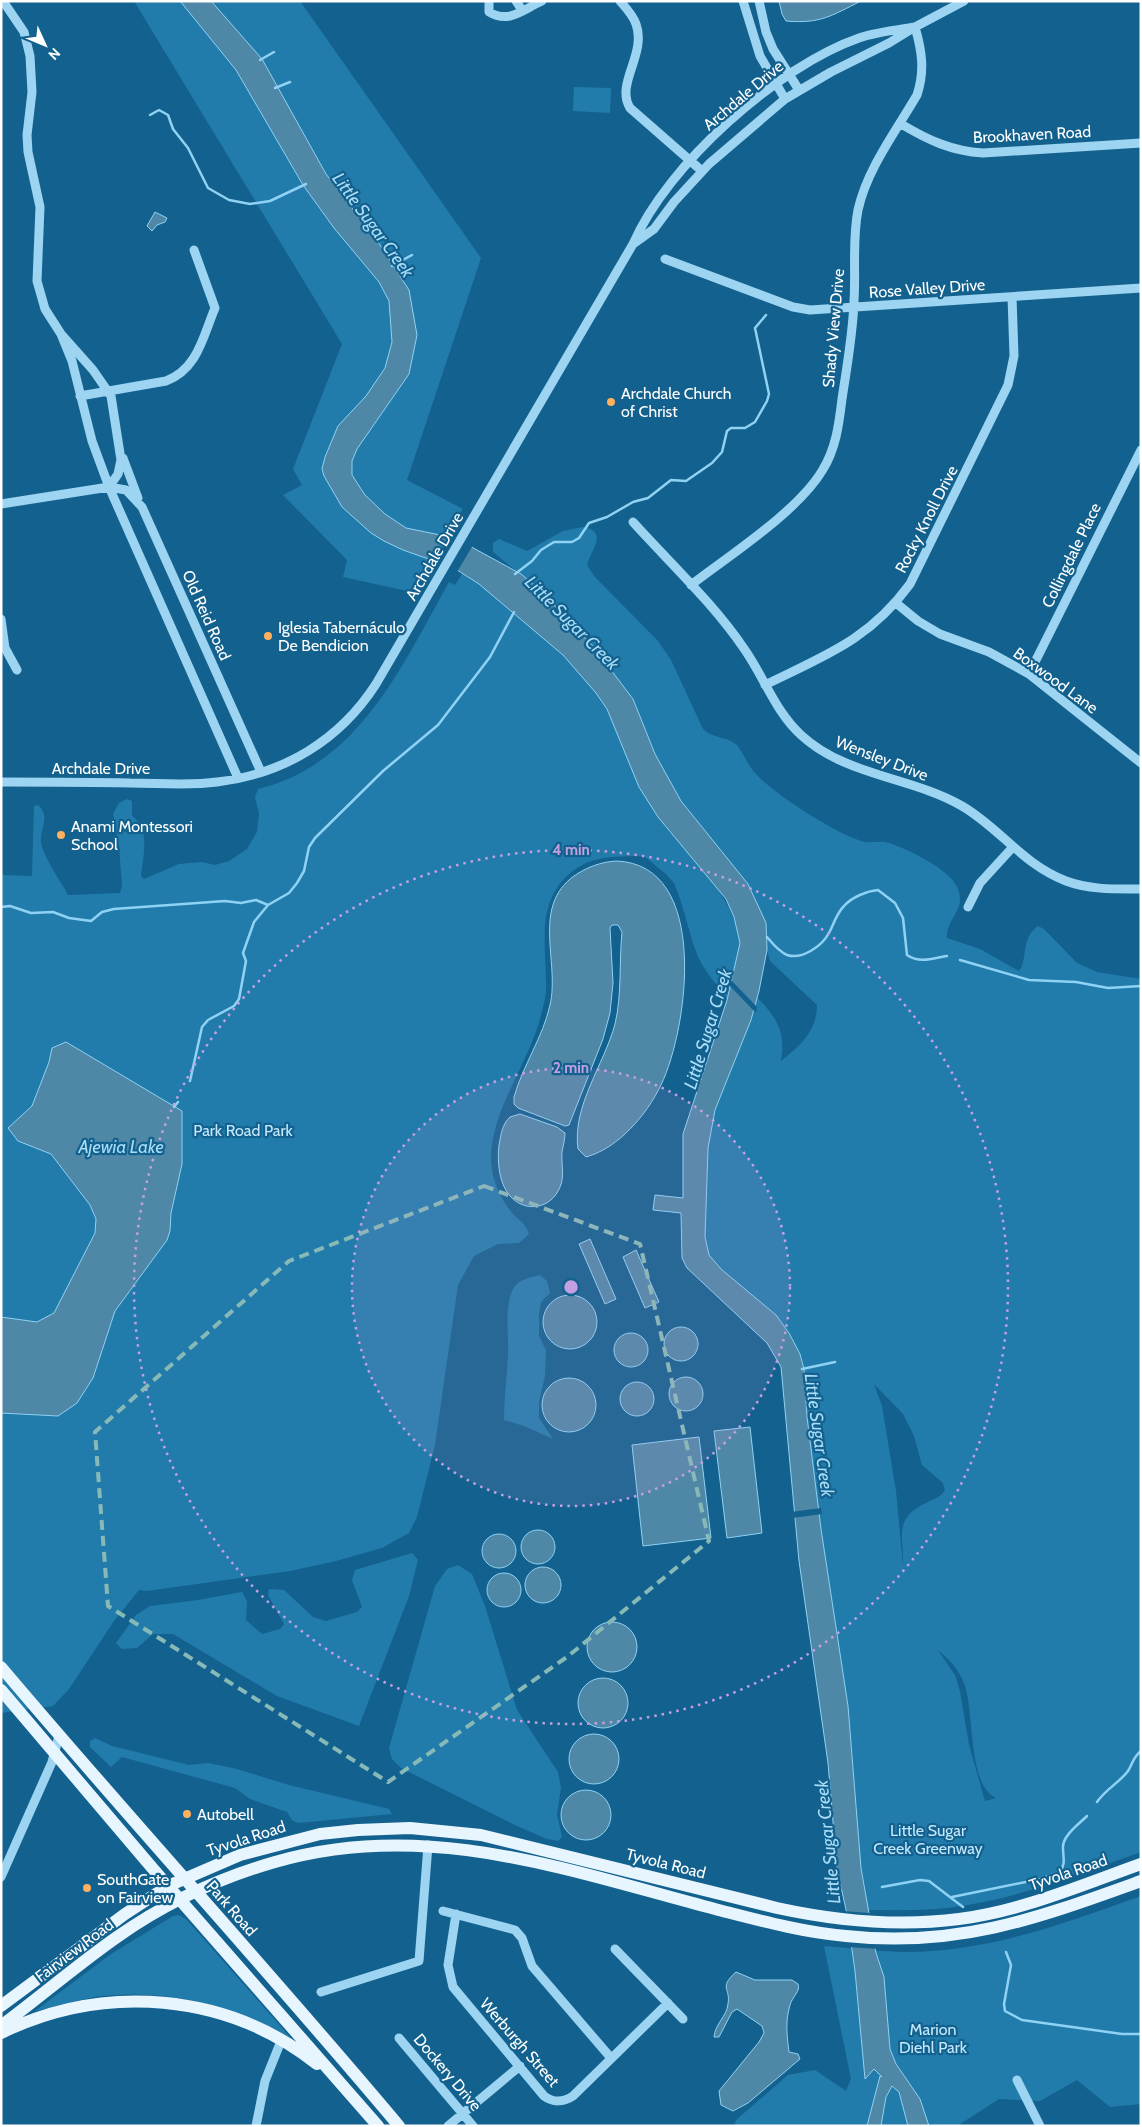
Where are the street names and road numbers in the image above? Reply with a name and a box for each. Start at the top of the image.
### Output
street label: Archdale Drive [699,56,787,134]
street label: Brookhaven Road [972,122,1092,147]
street label: Shady View Drive [819,268,848,388]
street label: Rose Valley Drive [868,275,986,302]
street label: Rocky Knoll Drive [891,462,962,576]
street label: Collingdale Place [1038,500,1105,611]
street label: Archdale Drive [402,509,467,604]
street label: Old Reid Road [178,567,235,663]
street label: Boxwood Lane [1010,643,1102,718]
street label: Wensley Drive [833,732,931,785]
street label: Archdale Drive [52,759,150,778]
street label: Tyvola Road [204,1817,288,1860]
street label: Tyvola Road [624,1844,708,1883]
street label: Tyvola Road [1027,1850,1110,1895]
street label: Park Road [202,1877,261,1940]
street label: Fairview Road [31,1915,117,1986]
street label: Werburgh Street [476,1994,564,2091]
street label: Dockery Drive [410,2030,486,2115]

